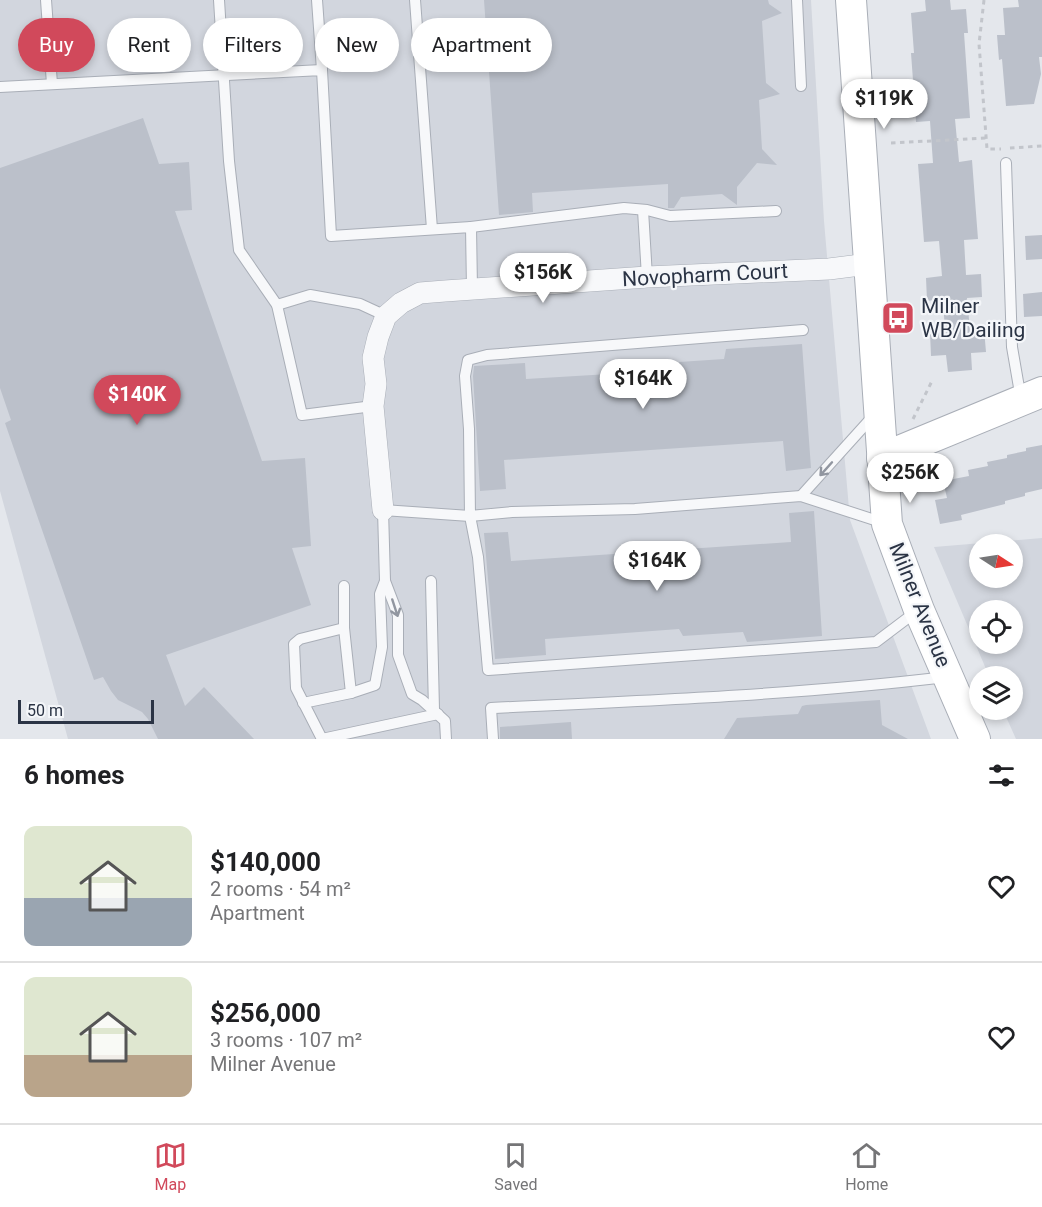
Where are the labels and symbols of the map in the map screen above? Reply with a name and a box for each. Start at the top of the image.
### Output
pin: $119K [842,79,926,130]
pin: $156K [501,253,585,304]
street label: Novopharm Court [621,259,789,291]
place label: Milner WB/Dailing [921,294,1025,342]
bus stop icon: Milner WB/Dailing [880,300,916,336]
pin: $164K [601,359,685,410]
pin: $140K [95,375,179,426]
pin: $256K [868,453,952,504]
one-way arrow [819,461,833,476]
north arrow [969,534,1023,588]
street label: Milner Avenue [884,539,956,671]
pin: $164K [615,541,699,592]
one-way arrow [390,598,401,617]
scale bar [18,697,154,724]

